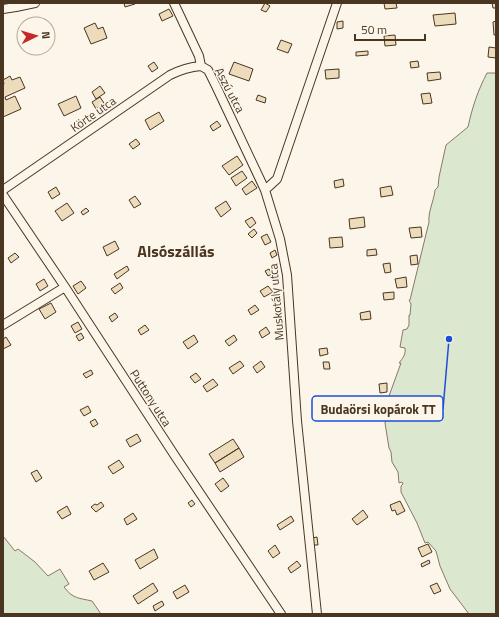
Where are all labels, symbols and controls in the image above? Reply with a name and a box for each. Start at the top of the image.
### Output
north arrow [16,16,56,56]
scale bar [355,16,425,42]
text: 50 m [361,20,387,39]
text: N [38,31,54,40]
street label: Aszú utca [210,64,250,116]
street label: Körte utca [66,91,120,137]
district label: Alsószállás [137,239,215,263]
street label: Muskotály utca [263,263,289,341]
street label: Puttony utca [125,366,177,430]
callout: Budaörsi kopárok TT [312,396,443,421]
text: Budaörsi kopárok TT [320,399,436,419]

